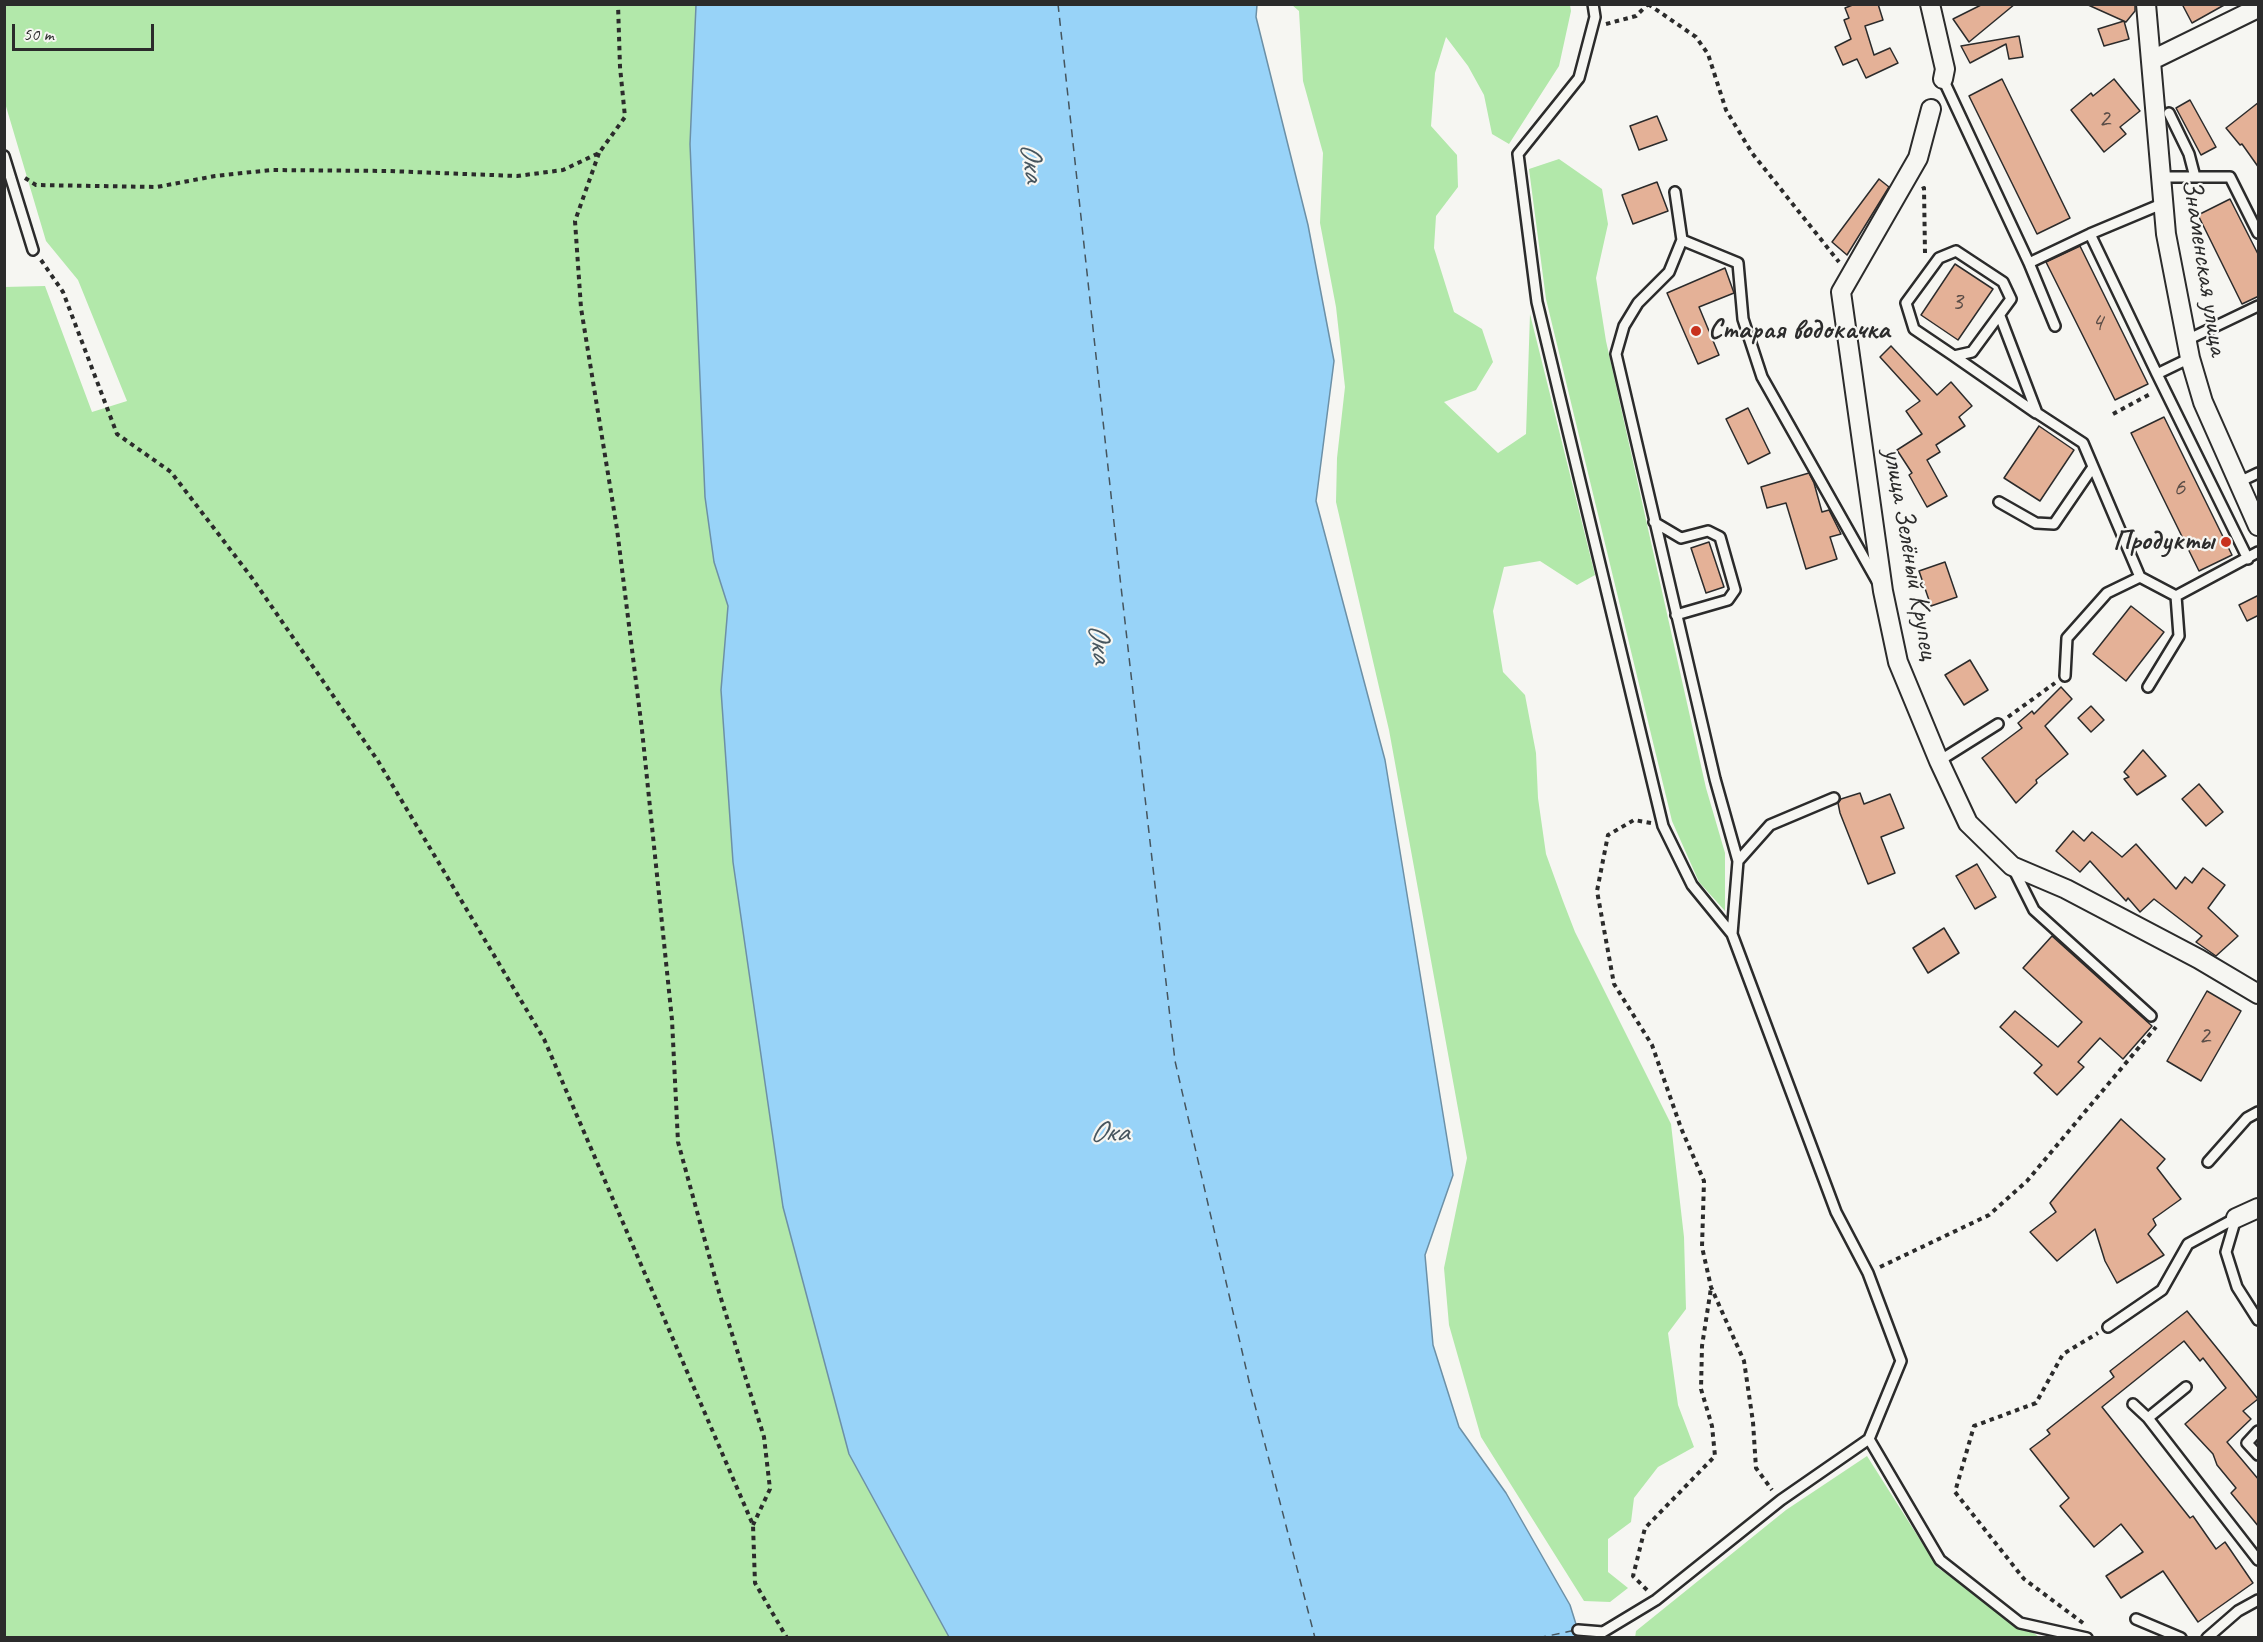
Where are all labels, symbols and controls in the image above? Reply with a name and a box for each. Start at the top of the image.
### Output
scale bar [15,12,158,50]
text: 50 m [23,23,54,45]
house number: 2 [2098,103,2110,135]
water label: Ока [1010,140,1052,184]
street label: Знаменская улица [2173,176,2235,358]
house number: 3 [1951,286,1963,318]
house number: 4 [2091,307,2103,339]
place label: Старая водокачка [1708,314,1890,348]
marker: Старая водокачка [1689,324,1703,338]
street label: улица Зелёный Крупец [1875,446,1945,662]
house number: 6 [2173,472,2185,504]
place label: Продукты [2113,525,2214,559]
marker: Продукты [2219,535,2233,549]
water label: Ока [1078,621,1120,665]
house number: 2 [2198,1020,2210,1052]
water label: Ока [1089,1115,1129,1151]

